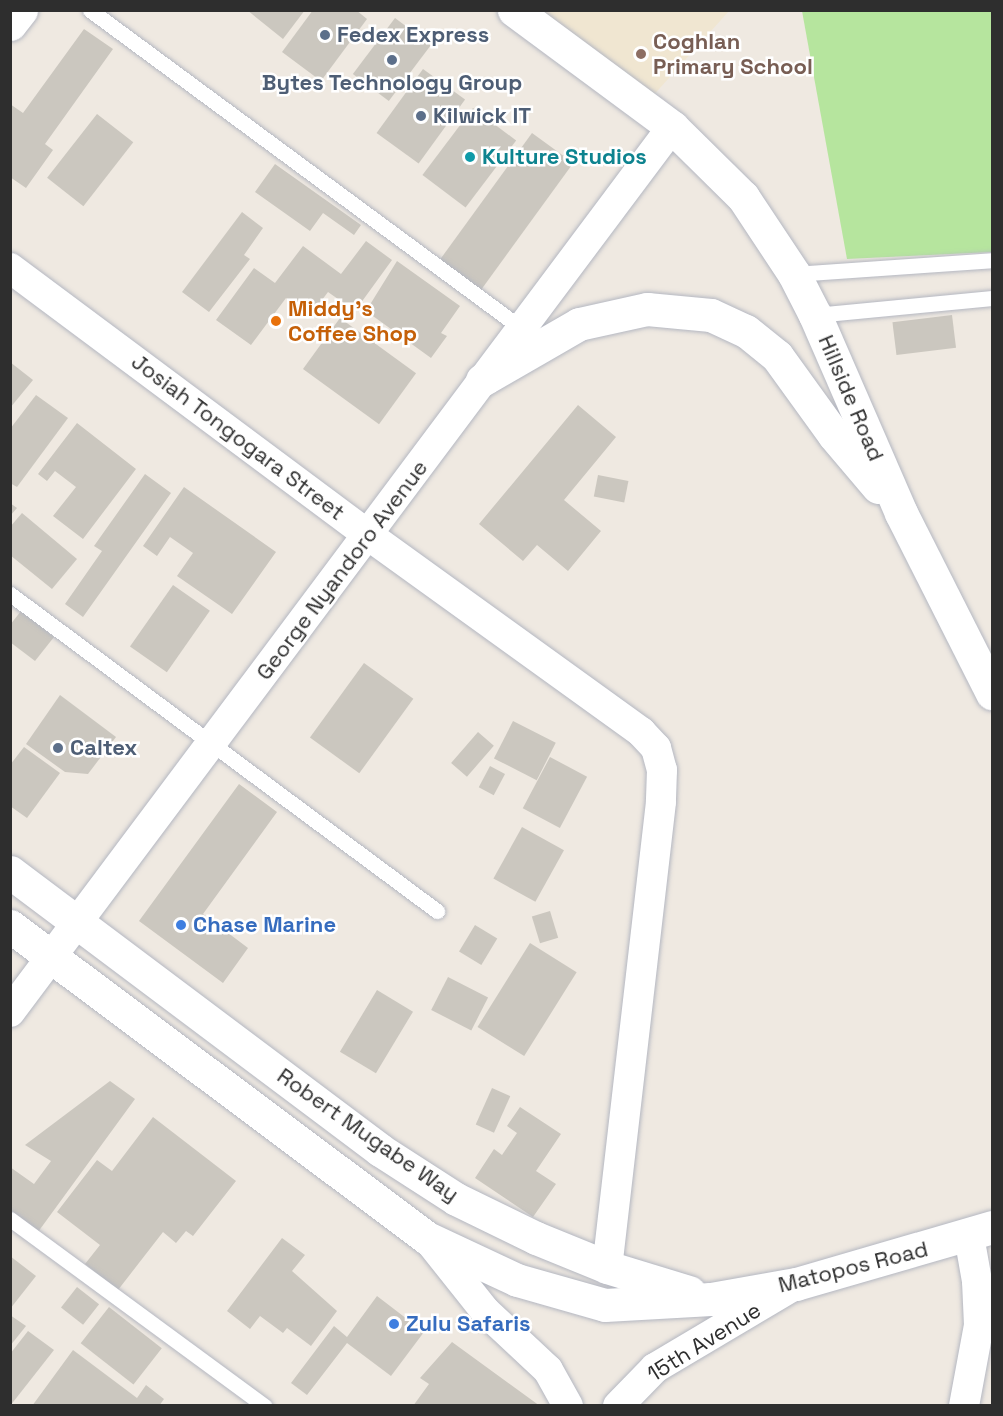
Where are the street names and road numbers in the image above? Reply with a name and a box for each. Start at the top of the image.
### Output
street label: Hillside Road [813,331,889,465]
street label: Josiah Tongogara Street [126,348,350,526]
street label: George Nyandoro Avenue [251,455,433,685]
street label: Robert Mugabe Way [272,1062,464,1208]
street label: Matopos Road [775,1236,931,1298]
street label: 15th Avenue [642,1297,766,1387]

